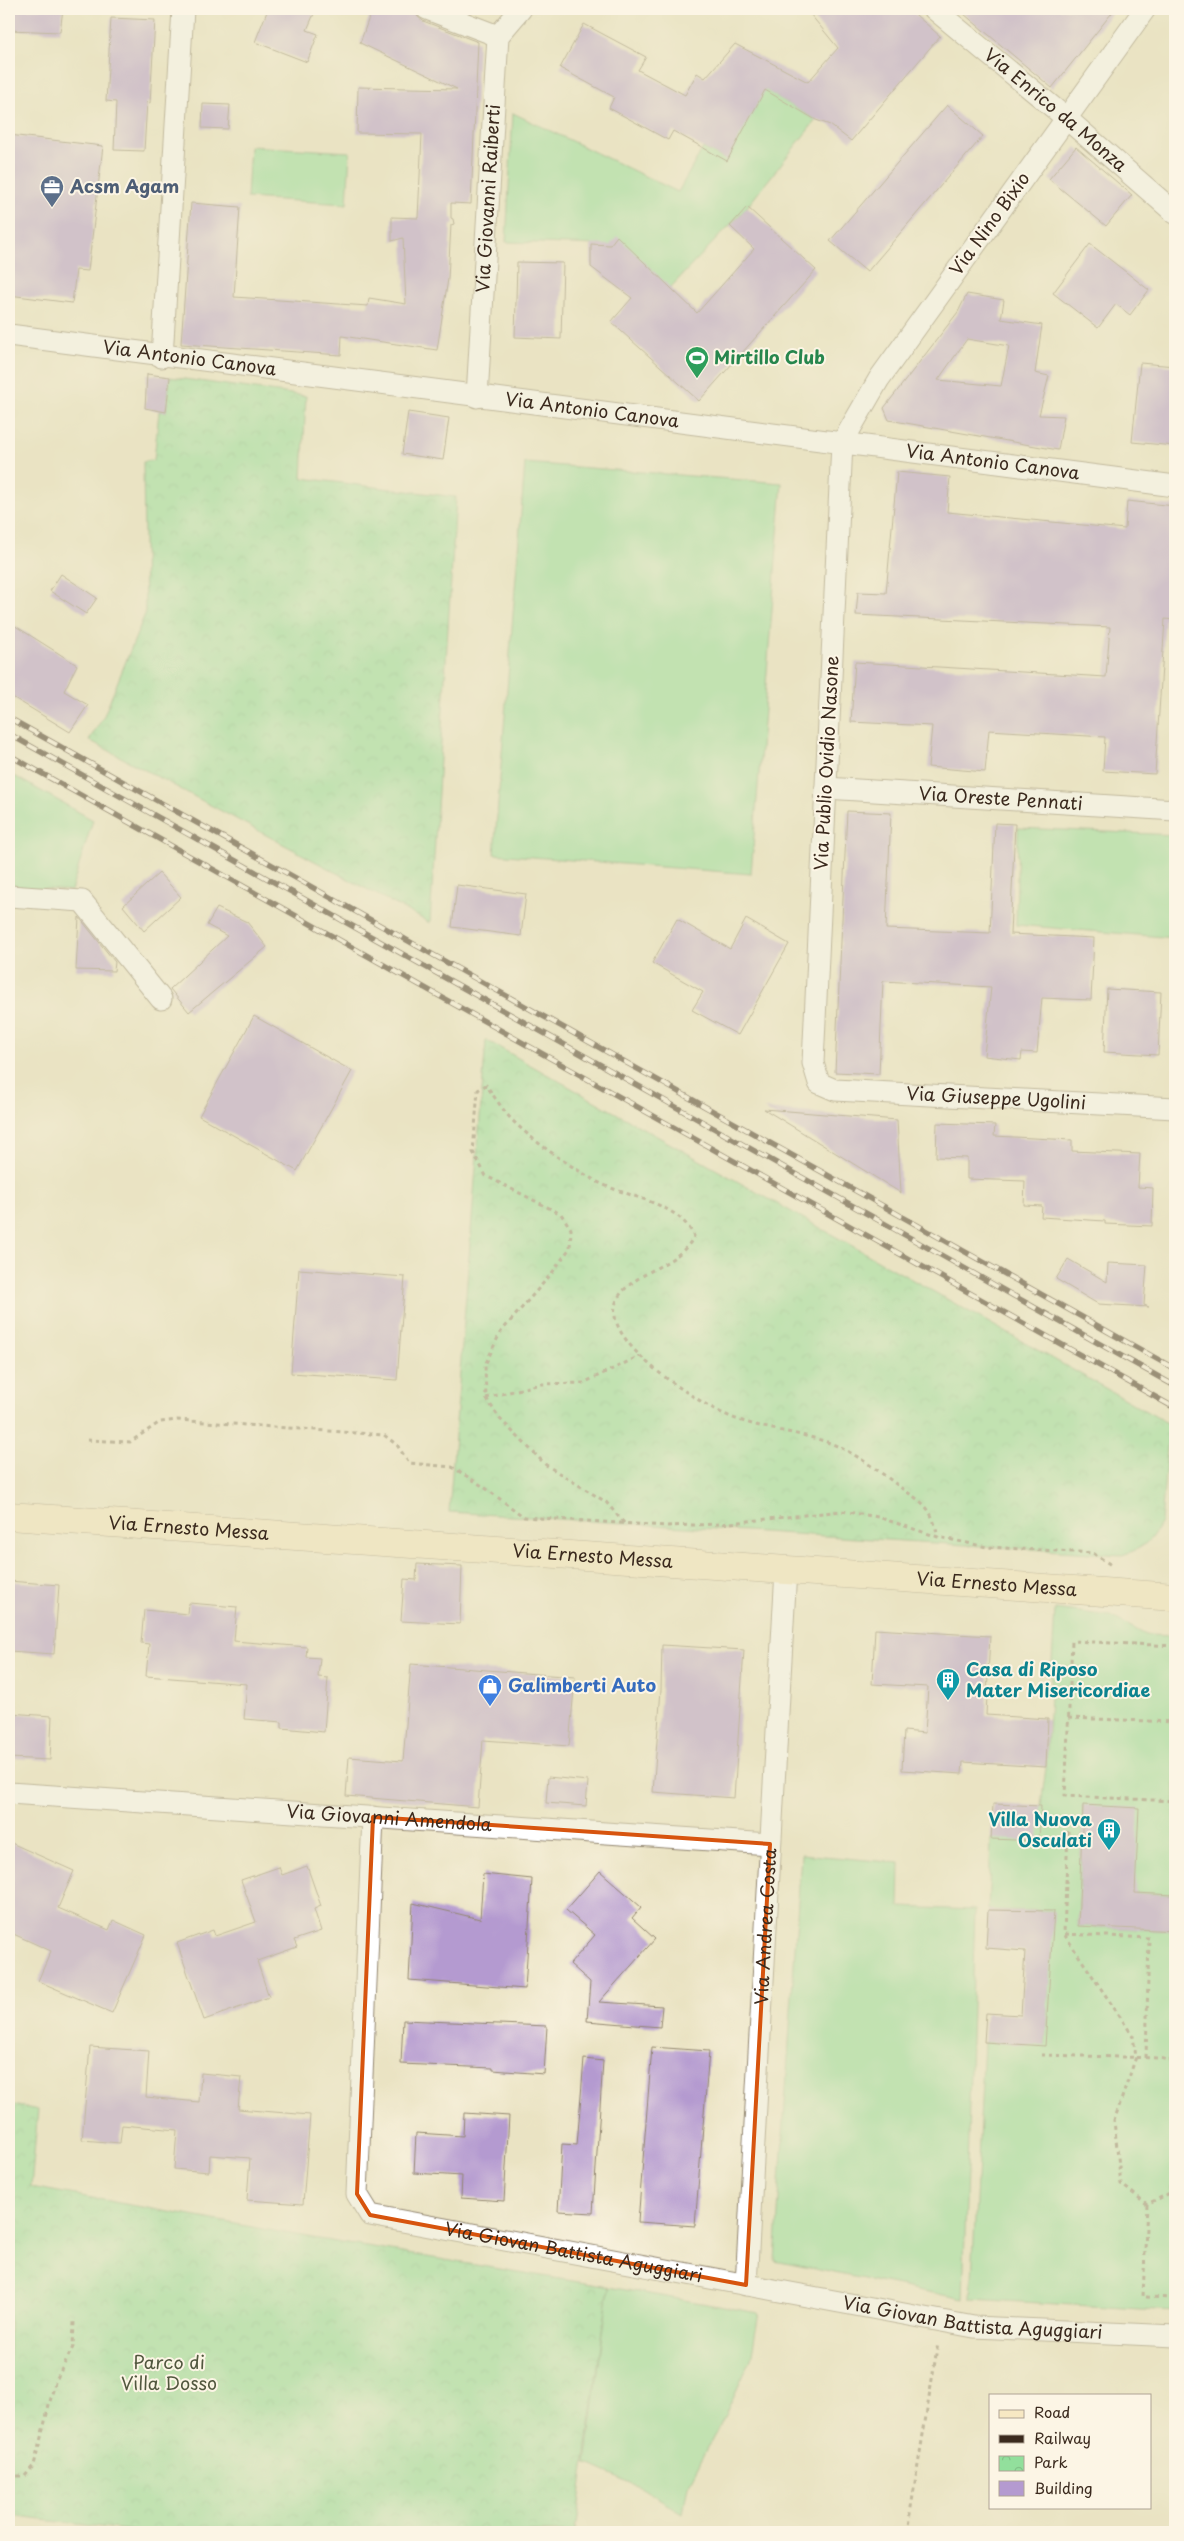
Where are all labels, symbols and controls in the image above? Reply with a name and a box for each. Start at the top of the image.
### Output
street label: Via Enrico da Monza [979,41,1134,178]
street label: Via Giovanni Raiberti [468,103,506,293]
street label: Via Nino Bixio [942,166,1036,280]
place label: Acsm Agam [69,172,179,199]
office icon: Acsm Agam [39,174,65,208]
street label: Via Antonio Canova [101,332,278,382]
place label: Mirtillo Club [714,343,825,370]
sports icon: Mirtillo Club [684,345,710,379]
street label: Via Antonio Canova [504,384,681,434]
street label: Via Antonio Canova [904,436,1082,486]
street label: Via Publio Ovidio Nasone [806,655,845,871]
street label: Via Oreste Pennati [918,779,1084,816]
street label: Via Giuseppe Ugolini [906,1079,1087,1115]
street label: Via Ernesto Messa [108,1508,271,1546]
street label: Via Ernesto Messa [512,1536,675,1574]
street label: Via Ernesto Messa [916,1564,1079,1602]
place label: Casa di Riposo Mater Misericordiae [966,1655,1150,1703]
building icon: Casa di Riposo Mater Misericordiae [935,1667,961,1701]
place label: Galimberti Auto [508,1671,656,1698]
shop icon: Galimberti Auto [477,1673,503,1707]
street label: Via Giovanni Amendola [286,1797,494,1837]
place label: Villa Nuova Osculati [988,1805,1093,1853]
building icon: Villa Nuova Osculati [1096,1817,1122,1851]
street label: Via Andrea Costa [747,1847,782,2006]
street label: Via Giovan Battista Aguggiari [443,2214,705,2288]
street label: Via Giovan Battista Aguggiari [841,2288,1103,2345]
park label: Parco di Villa Dosso [121,2348,217,2396]
legend [989,2394,1152,2508]
text: Road [1034,2400,1070,2423]
text: Railway [1034,2426,1091,2449]
text: Park [1034,2450,1068,2473]
text: Building [1034,2476,1093,2499]

